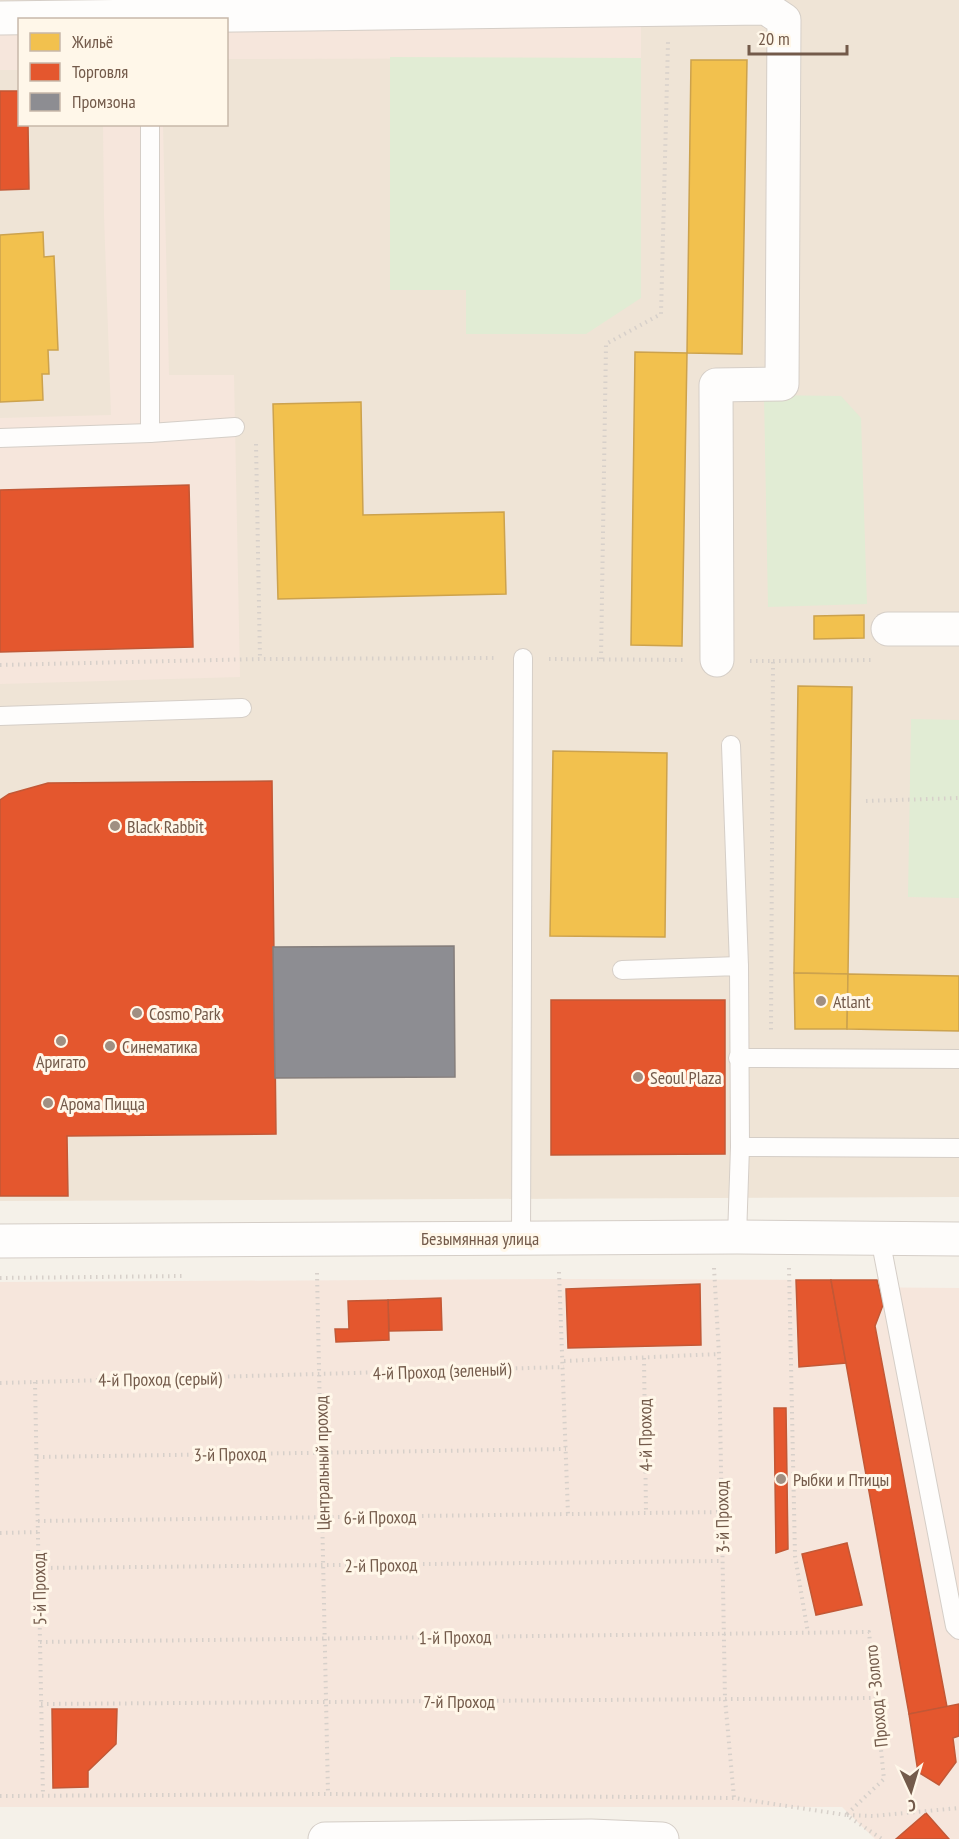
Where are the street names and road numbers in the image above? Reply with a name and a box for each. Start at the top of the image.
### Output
street label: Безымянная улица [421,1227,539,1250]
street label: 4-й Проход (зеленый) [372,1357,512,1385]
street label: 4-й Проход (серый) [98,1366,223,1392]
street label: Центральный проход [309,1395,335,1531]
street label: 4-й Проход [633,1398,657,1472]
street label: 3-й Проход [193,1442,267,1466]
street label: 3-й Проход [710,1480,734,1554]
street label: 6-й Проход [343,1505,417,1529]
street label: 5-й Проход [27,1552,51,1626]
street label: 2-й Проход [344,1553,418,1577]
street label: 1-й Проход [418,1625,492,1649]
street label: Проход - Золото [859,1643,893,1748]
street label: 7-й Проход [423,1690,495,1713]

